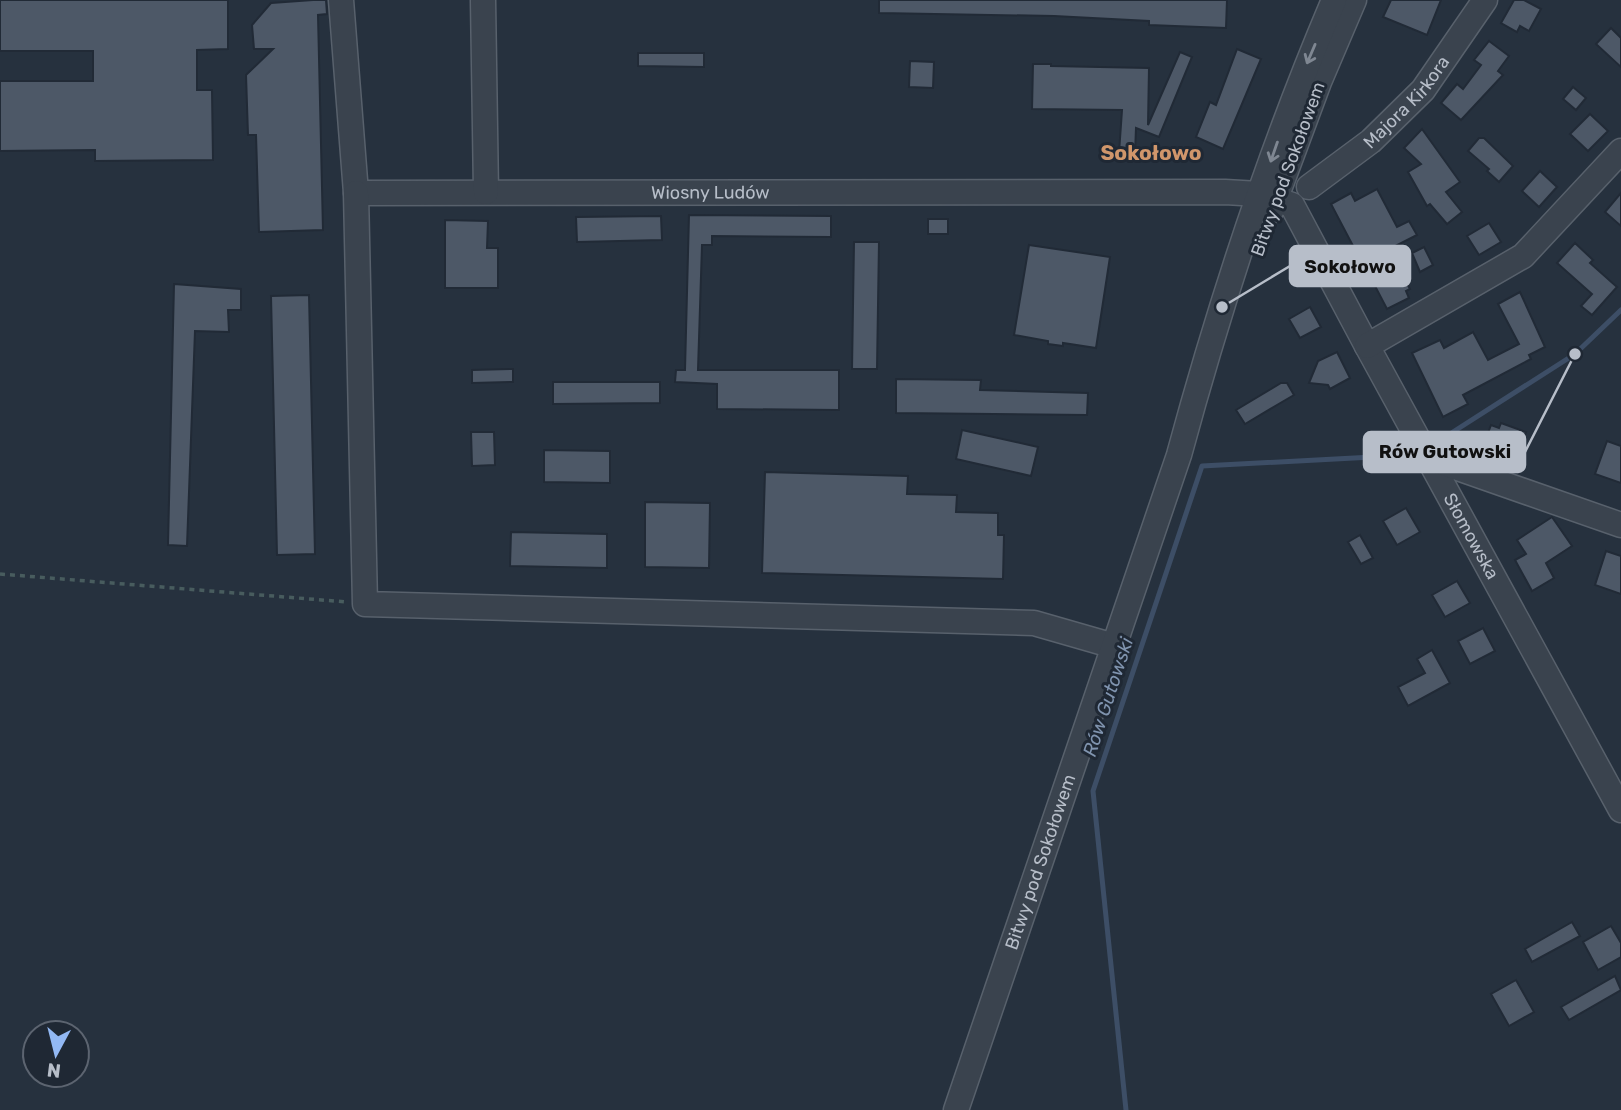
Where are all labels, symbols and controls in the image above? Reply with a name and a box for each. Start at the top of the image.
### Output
one-way arrow [1304,43,1317,65]
street label: Majora Kirkora [1359,52,1454,153]
street label: Bitwy pod Sokołowem [1246,79,1330,259]
district label: Sokołowo [1100,140,1202,165]
one-way arrow [1267,140,1279,162]
street label: Wiosny Ludów [651,182,770,204]
callout: Sokołowo [1290,246,1410,286]
text: Sokołowo [1304,255,1396,278]
callout: Rów Gutowski [1364,432,1525,472]
text: Rów Gutowski [1379,440,1511,463]
street label: Słomowska [1439,489,1504,583]
water label: Rów Gutowski [1078,634,1138,760]
street label: Bitwy pod Sokołowem [1000,771,1081,953]
north arrow [21,1019,91,1089]
text: N [46,1058,62,1083]

